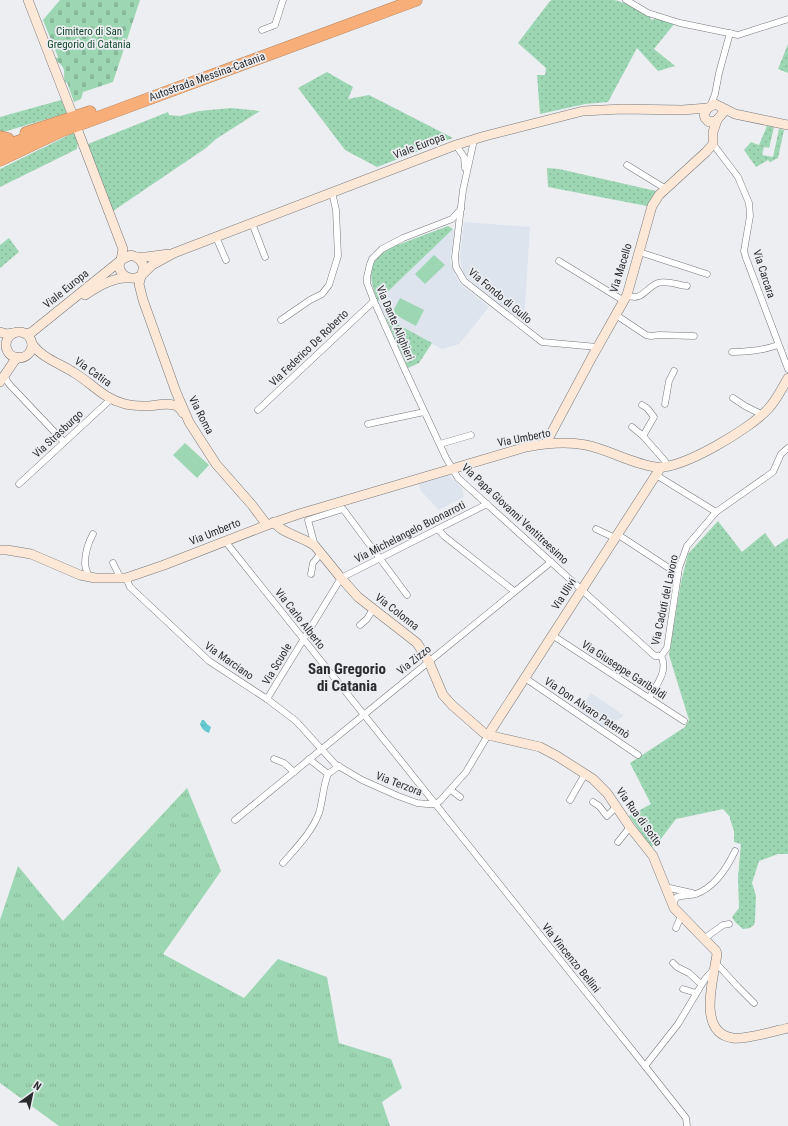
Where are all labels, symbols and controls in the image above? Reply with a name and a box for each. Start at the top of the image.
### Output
park label: Cimitero di San Gregorio di Catania [47,25,131,51]
street label: Autostrada Messina-Catania [147,50,267,104]
street label: Viale Europa [391,130,447,162]
street label: Via Macello [607,241,635,294]
street label: Via Carcara [750,248,778,300]
street label: Via Fondo di Gullo [466,266,535,327]
street label: Viale Europa [41,267,91,311]
street label: Via Dante Alighieri [373,284,417,362]
street label: Via Federico De Roberto [267,307,351,389]
street label: Via Catira [72,355,114,389]
street label: Via Roma [186,394,216,436]
street label: Via Strasburgo [30,407,86,461]
street label: Via Umberto [496,426,552,450]
street label: Via Papa Giovanni Ventitreesimo [459,461,571,567]
street label: Via Michelangelo Buonarroti [352,498,468,566]
street label: Via Umberto [188,516,243,548]
street label: Via Caduti del Lavoro [649,553,681,646]
street label: Via Ulivi [549,576,579,612]
street label: Via Carlo Alberto [272,586,328,652]
street label: Via Colonna [372,591,422,633]
street label: Via Giuseppe Garibaldi [579,638,669,702]
street label: Via Marciano [202,639,256,683]
street label: Via Scuole [260,641,294,687]
street label: Via Zizzo [394,642,434,678]
district label: San Gregorio di Catania [308,660,386,695]
street label: Via Don Alvaro Paternò [542,675,633,742]
street label: Via Terzora [374,769,424,799]
street label: Via Rua di Sotto [613,785,665,849]
street label: Via Vincenzo Bellini [539,921,603,995]
north arrow [12,1074,52,1114]
text: N [31,1079,44,1093]

